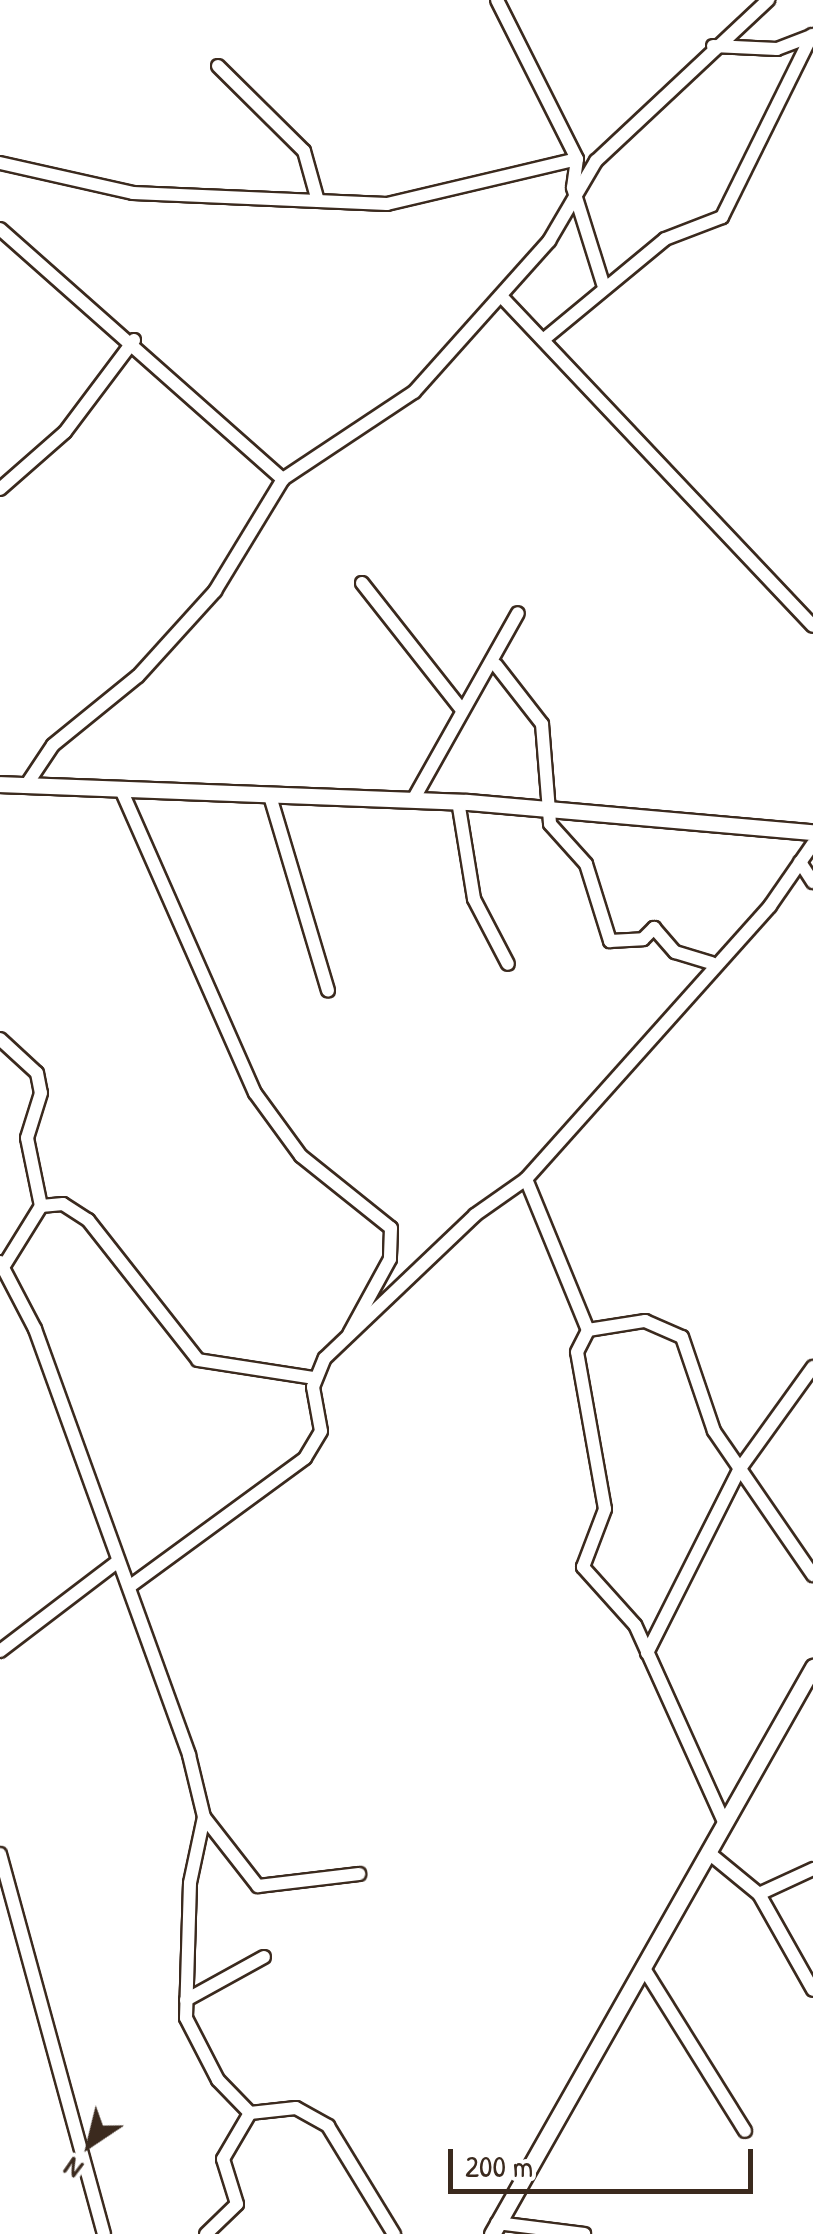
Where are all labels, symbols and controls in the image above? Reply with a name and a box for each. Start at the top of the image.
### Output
north arrow [40,2094,140,2194]
scale bar [453,2129,758,2191]
text: 200 m [465,2146,533,2186]
text: N [56,2149,90,2188]

